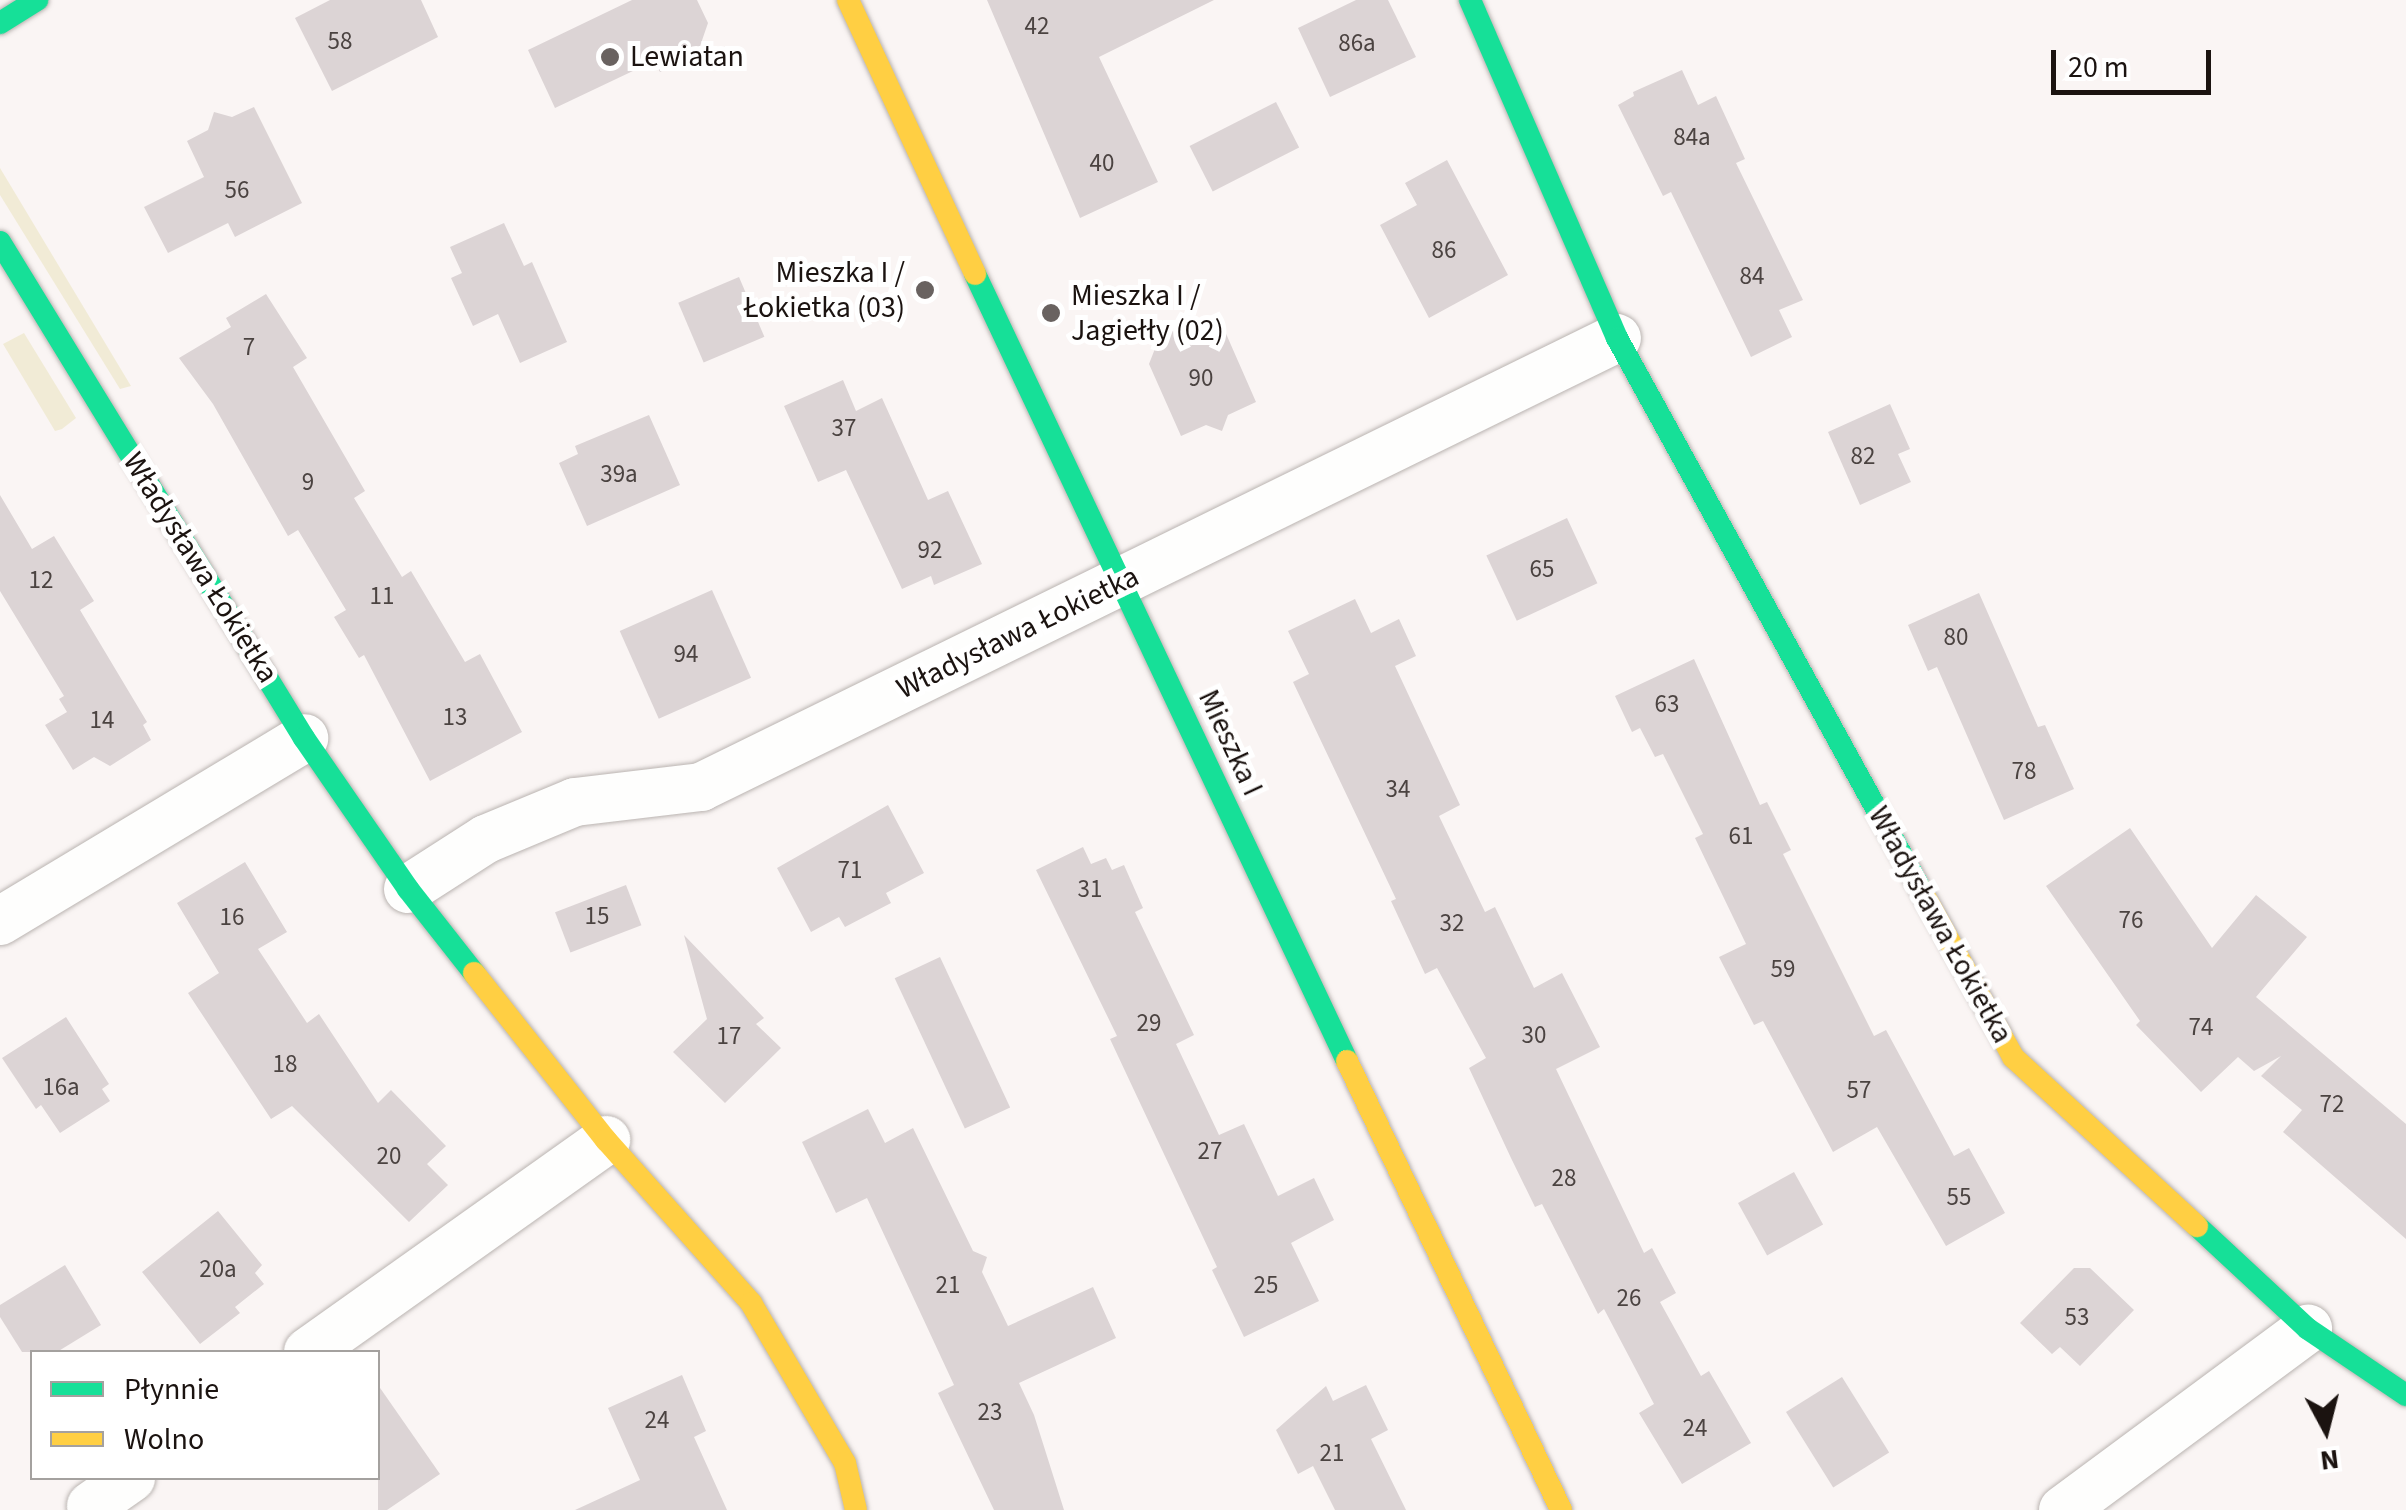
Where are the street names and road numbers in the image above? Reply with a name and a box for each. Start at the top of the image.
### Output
street label: Władysława Łokietka [115,446,285,690]
street label: Władysława Łokietka [891,559,1145,707]
street label: Mieszka I [1190,684,1270,802]
street label: Władysława Łokietka [1860,800,2020,1050]

